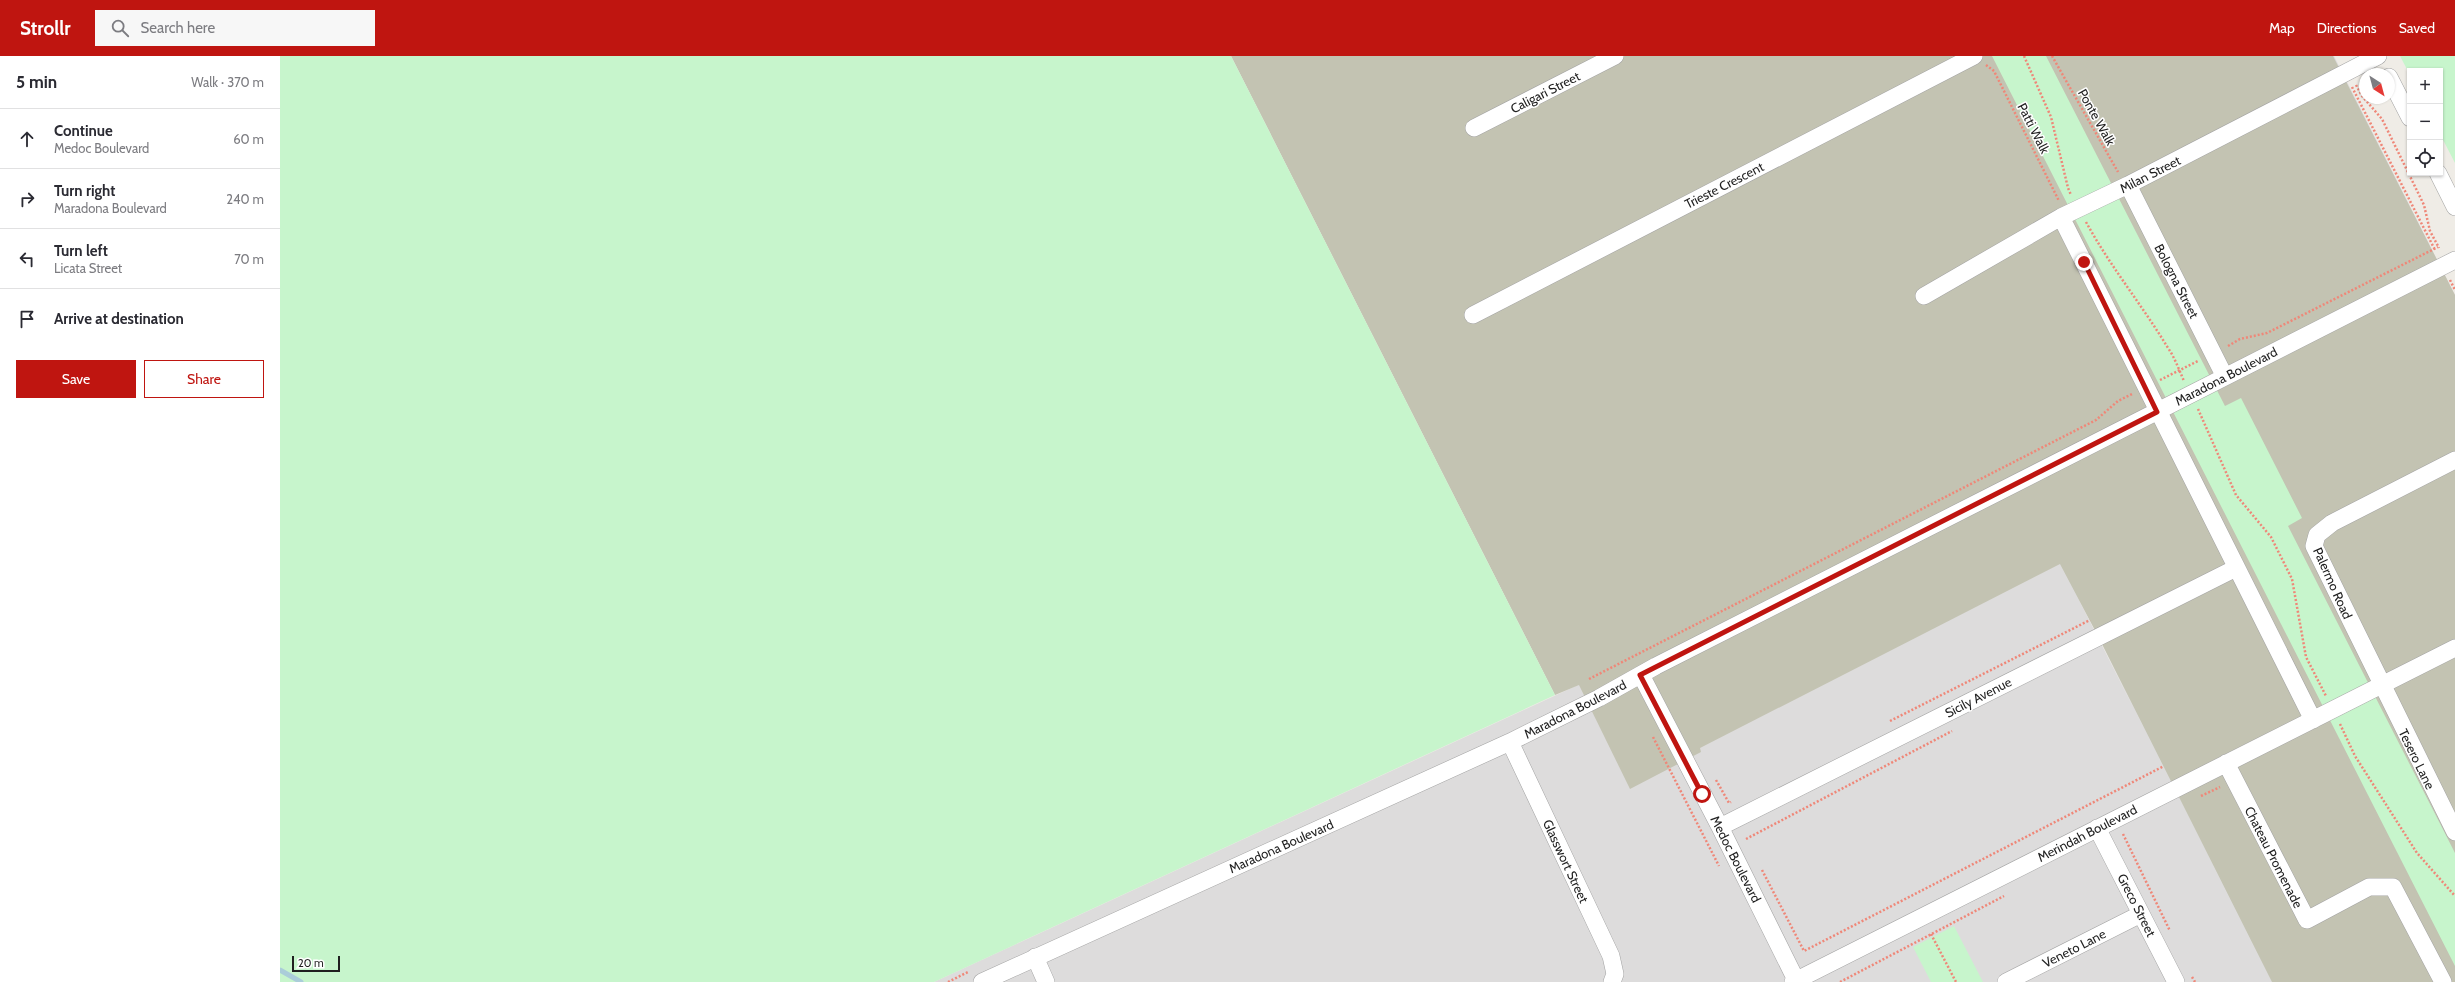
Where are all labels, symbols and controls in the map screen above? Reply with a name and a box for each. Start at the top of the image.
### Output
search box [95,10,375,46]
text: Strollr [20,17,71,40]
icon: search [109,17,131,39]
text: Search here [141,19,215,37]
text: Map [2269,19,2295,37]
text: Directions [2317,19,2377,37]
text: Saved [2399,19,2435,37]
street label: Caligari Street [1508,67,1583,116]
north arrow [2359,68,2395,104]
map controls [2407,68,2443,176]
button: + [2407,68,2443,104]
text: 5 min [16,72,57,92]
text: Walk · 370 m [191,74,264,90]
street label: Ponte Walk [2075,86,2119,148]
street label: Patti Walk [2014,100,2054,156]
button: − [2407,104,2443,140]
text: Continue [54,122,113,140]
icon: ahead [16,128,38,150]
text: 60 m [233,131,264,147]
text: Medoc Boulevard [54,140,149,156]
button: locate [2407,140,2443,176]
street label: Milan Street [2117,152,2184,196]
street label: Trieste Crescent [1682,158,1767,212]
text: Turn right [54,182,115,200]
icon: right [16,188,38,210]
text: 240 m [226,191,264,207]
text: Maradona Boulevard [54,200,167,216]
street label: Bologna Street [2151,241,2203,321]
text: Turn left [54,242,108,260]
icon: left [16,248,38,270]
text: 70 m [234,251,264,267]
route end [2075,253,2093,271]
text: Licata Street [54,260,122,276]
icon: arrive [16,308,38,330]
text: Arrive at destination [54,310,184,328]
street label: Maradona Boulevard [2172,343,2280,409]
button: Save [16,360,136,398]
button: Share [144,360,264,398]
street label: Palermo Road [2310,545,2356,621]
street label: Sicily Avenue [1942,673,2014,721]
street label: Maradona Boulevard [1521,676,1629,742]
street label: Tesero Lane [2395,726,2439,792]
route start [1693,785,1711,803]
street label: Merindah Boulevard [2035,801,2139,865]
street label: Chateau Promenade [2241,803,2307,911]
street label: Medoc Boulevard [1707,813,1765,905]
street label: Maradona Boulevard [1226,816,1336,876]
street label: Glasswort Street [1540,817,1593,906]
street label: Greco Street [2114,871,2160,940]
street label: Veneto Lane [2040,925,2109,971]
scale bar [292,954,340,973]
text: 20 m [298,956,324,970]

